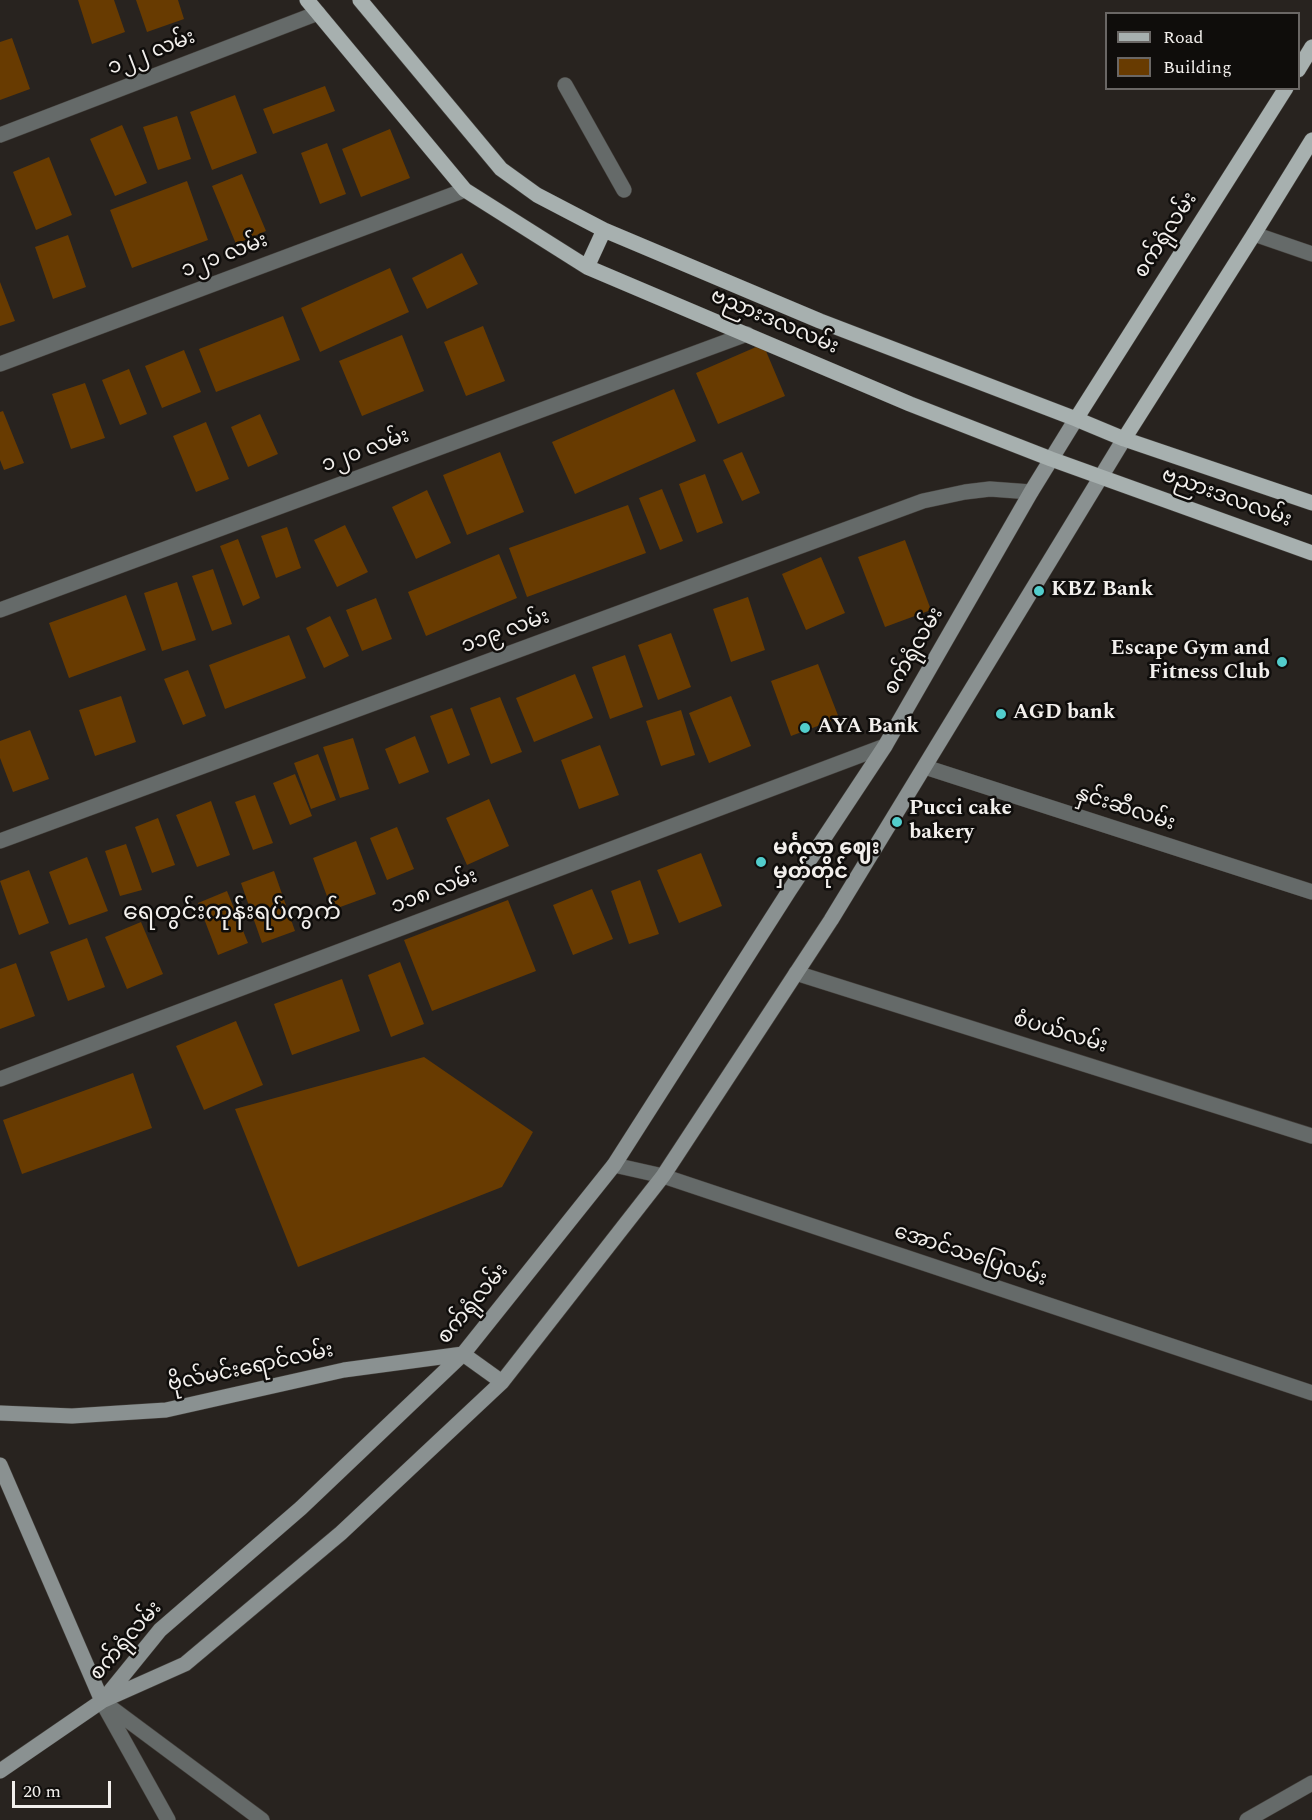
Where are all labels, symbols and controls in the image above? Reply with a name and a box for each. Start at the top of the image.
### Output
legend [1105,12,1300,90]
text: Road [1163,24,1204,51]
street label: ၁၂၂ လမ်း [105,26,199,82]
text: Building [1163,54,1232,81]
street label: စက်ရုံလမ်း [1130,188,1204,284]
street label: ၁၂၁ လမ်း [178,229,272,285]
street label: ဗညားဒလလမ်း [706,285,842,361]
street label: ၁၂၀ လမ်း [319,425,413,479]
street label: ဗညားဒလလမ်း [1158,464,1294,534]
place label: KBZ Bank [1051,578,1153,604]
marker: KBZ Bank [1032,584,1046,598]
street label: စက်ရုံလမ်း [880,604,950,700]
street label: ၁၁၉ လမ်း [459,605,553,661]
place label: Escape Gym and Fitness Club [1111,637,1270,687]
marker: Escape Gym and Fitness Club [1275,655,1289,669]
place label: AGD bank [1013,701,1115,727]
marker: AGD bank [994,707,1008,721]
place label: AYA Bank [817,715,919,741]
marker: AYA Bank [798,721,812,735]
street label: နှင်းဆီလမ်း [1072,782,1178,838]
place label: Pucci cake bakery [909,797,1012,847]
marker: Pucci cake bakery [890,815,904,829]
place label: မင်္ဂလာ ဈေး မှတ်တိုင် [773,837,880,887]
marker: မင်္ဂလာ ဈေး မှတ်တိုင် [754,855,768,869]
street label: ၁၁၈ လမ်း [388,865,482,921]
district label: ရေတွင်းကုန်းရပ်ကွက် [123,900,341,928]
street label: စံပယ်လမ်း [1010,1008,1110,1060]
street label: အောင်သပြေလမ်း [890,1220,1050,1294]
street label: စက်ရုံလမ်း [433,1260,515,1350]
street label: ဗိုလ်မင်းရောင်လမ်း [166,1339,336,1399]
street label: စက်ရုံလမ်း [86,1597,168,1687]
scale bar [15,1769,114,1807]
text: 20 m [23,1778,61,1805]

